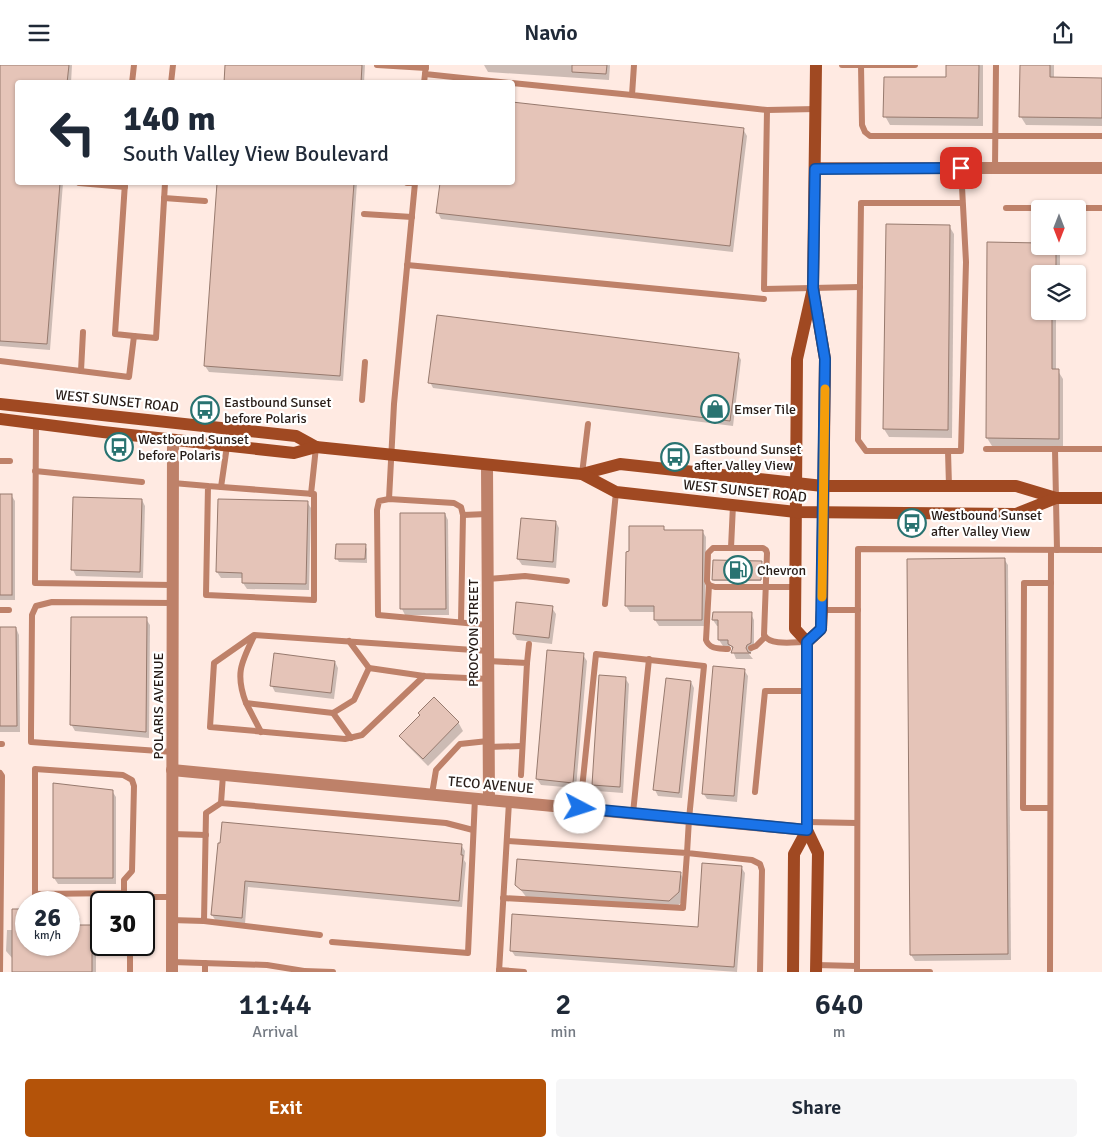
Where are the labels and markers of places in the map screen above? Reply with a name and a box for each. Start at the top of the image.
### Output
pin [940,147,982,189]
place label: Eastbound Sunset before Polaris [224,394,332,427]
shop icon: Emser Tile [700,394,730,424]
bus stop icon: Eastbound Sunset before Polaris [190,395,220,425]
place label: Emser Tile [734,401,796,418]
place label: Westbound Sunset before Polaris [138,431,249,464]
bus stop icon: Westbound Sunset before Polaris [104,432,134,462]
place label: Eastbound Sunset after Valley View [694,441,802,474]
bus stop icon: Eastbound Sunset after Valley View [660,442,690,472]
place label: Westbound Sunset after Valley View [931,507,1042,540]
bus stop icon: Westbound Sunset after Valley View [897,508,927,538]
fuel station icon: Chevron [723,555,753,585]
place label: Chevron [757,562,806,579]

